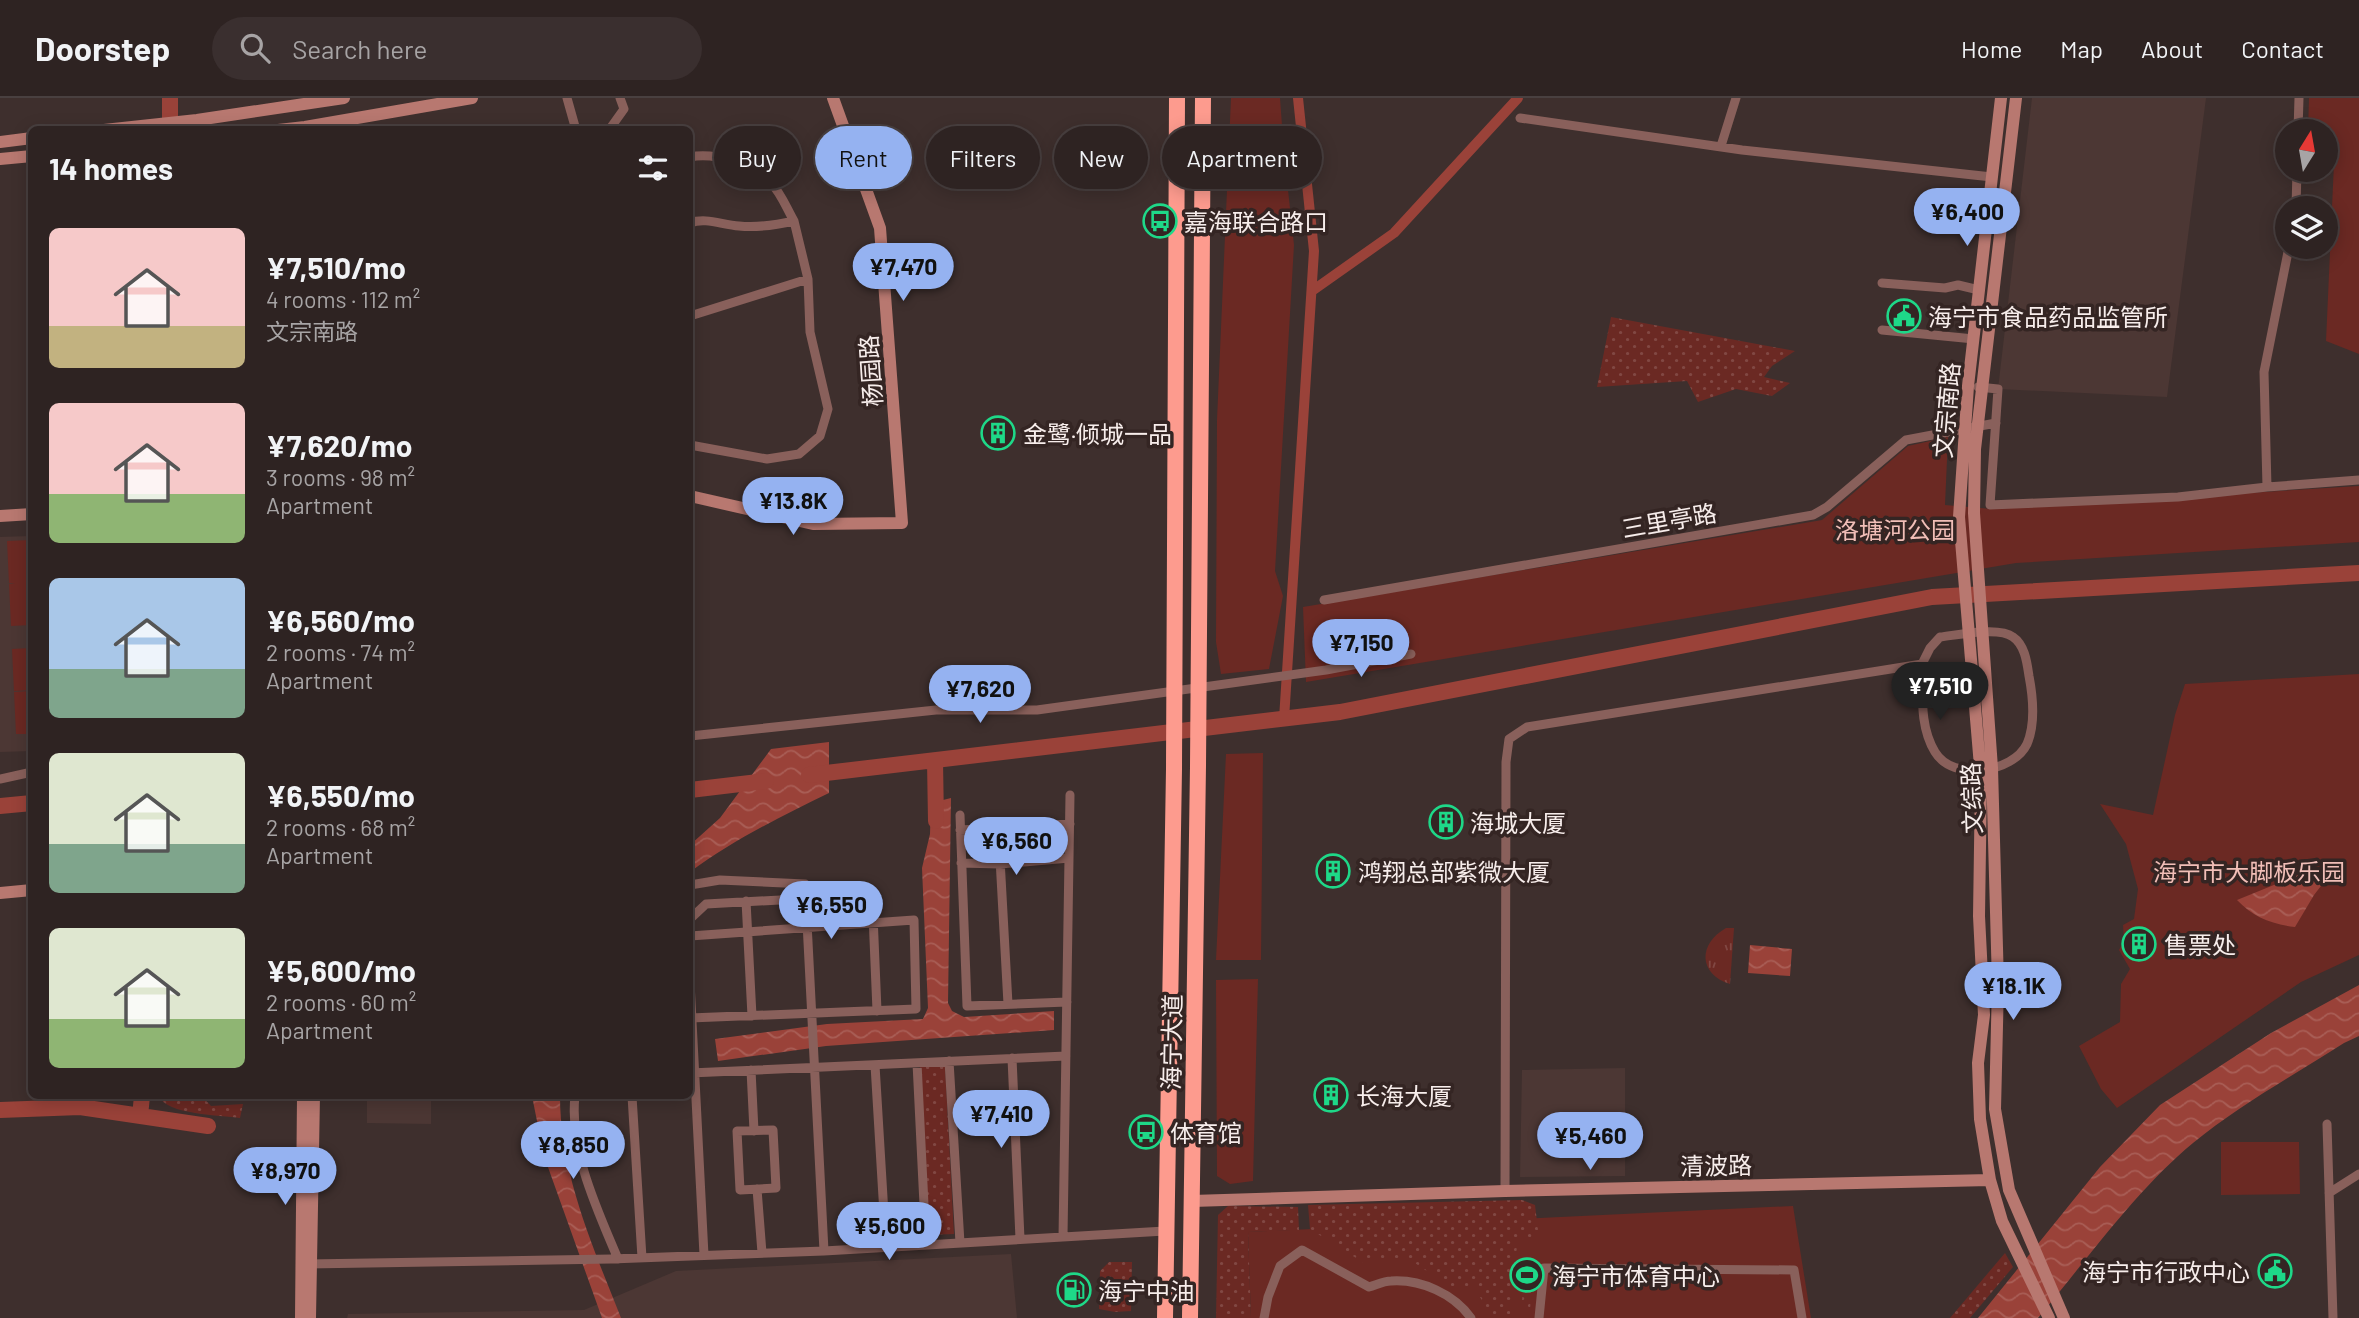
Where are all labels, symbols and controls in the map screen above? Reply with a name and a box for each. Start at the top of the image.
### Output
search box [212,17,702,80]
text: Doorstep [35,28,170,68]
icon: search [236,29,274,67]
text: Search here [292,33,427,64]
text: Home [1961,34,2022,63]
text: Map [2060,34,2103,63]
text: About [2141,34,2203,63]
text: Contact [2241,34,2324,63]
north arrow [2275,119,2338,182]
map controls [2275,119,2338,259]
chip: Buy [714,126,801,189]
chip: Rent [815,126,912,189]
chip: Filters [926,126,1040,189]
chip: New [1054,126,1148,189]
chip: Apartment [1162,126,1322,189]
icon: filters [634,149,672,187]
text: 14 homes [49,150,173,186]
pin: ¥6,400 [1910,188,2024,248]
button: layers [2275,196,2338,259]
text: ¥6,400 [1930,197,2004,225]
bus stop icon: 嘉海联合路口 [1141,202,1179,240]
place label: 嘉海联合路口 [1184,207,1328,236]
pin: ¥7,470 [846,244,960,303]
text: ¥7,510/mo [266,249,406,285]
text: ¥7,470 [869,252,937,280]
icon: home [105,256,189,340]
text: 4 rooms · 112 m² [266,285,420,313]
public building icon: 海宁市食品药品监管所 [1885,297,1923,335]
place label: 海宁市食品药品监管所 [1928,302,2168,331]
text: 文宗南路 [266,317,358,345]
street label: 杨园路 [853,334,887,408]
street label: 文宗南路 [1927,361,1965,459]
building icon: 金鹭·倾城一品 [979,414,1017,452]
place label: 金鹭·倾城一品 [1023,419,1172,448]
text: ¥7,620/mo [266,427,412,463]
icon: home [105,431,189,515]
text: 3 rooms · 98 m² [266,463,415,491]
pin: ¥13.8K [736,478,850,537]
text: ¥13.8K [758,486,828,514]
text: Apartment [266,491,373,519]
street label: 三里亭路 [1619,497,1719,543]
park label: 洛塘河公园 [1835,515,1955,544]
text: ¥6,560/mo [266,602,415,638]
icon: home [105,606,189,690]
pin: ¥7,150 [1304,620,1418,679]
text: ¥7,150 [1328,628,1394,656]
text: 2 rooms · 74 m² [266,638,415,666]
pin: ¥7,510 [1883,662,1997,722]
text: Apartment [266,666,373,694]
pin: ¥7,620 [923,666,1037,725]
text: ¥7,510 [1907,671,1973,699]
text: ¥7,620 [945,674,1015,702]
street label: 文综路 [1955,762,1987,834]
text: ¥6,550/mo [266,777,415,813]
icon: home [105,781,189,865]
building icon: 海城大厦 [1427,803,1465,841]
place label: 海城大厦 [1470,808,1566,837]
text: 2 rooms · 68 m² [266,813,415,841]
pin: ¥6,560 [959,818,1073,877]
text: ¥6,560 [980,826,1052,854]
text: Apartment [266,841,373,869]
building icon: 鸿翔总部紫微大厦 [1314,852,1352,890]
place label: 鸿翔总部紫微大厦 [1358,857,1550,886]
park label: 海宁市大脚板乐园 [2153,857,2345,886]
pin: ¥6,550 [774,882,888,941]
text: ¥6,550 [795,890,867,918]
building icon: 售票处 [2120,925,2158,963]
place label: 售票处 [2164,930,2236,959]
text: ¥5,600/mo [266,952,416,988]
icon: home [105,956,189,1040]
pin: ¥18.1K [1956,962,2070,1022]
text: ¥18.1K [1980,971,2046,999]
text: 2 rooms · 60 m² [266,988,416,1016]
street label: 海宁大道 [1156,994,1186,1090]
text: Apartment [266,1016,373,1044]
building icon: 长海大厦 [1312,1076,1350,1114]
place label: 长海大厦 [1356,1081,1452,1110]
pin: ¥7,410 [944,1090,1058,1150]
text: ¥7,410 [969,1099,1033,1127]
pin: ¥5,460 [1533,1112,1647,1172]
bus stop icon: 体育馆 [1127,1113,1165,1151]
place label: 体育馆 [1170,1118,1242,1147]
text: ¥5,460 [1553,1121,1627,1149]
pin: ¥8,850 [516,1122,630,1181]
text: ¥8,850 [537,1130,609,1158]
pin: ¥8,970 [228,1148,342,1207]
street label: 清波路 [1680,1150,1752,1180]
text: ¥8,970 [249,1156,321,1184]
pin: ¥5,600 [832,1202,946,1262]
text: ¥5,600 [853,1211,925,1239]
public building icon: 海宁市行政中心 [2256,1252,2294,1290]
sports icon: 海宁市体育中心 [1508,1256,1546,1294]
place label: 海宁市行政中心 [2082,1257,2250,1286]
place label: 海宁市体育中心 [1552,1261,1720,1290]
fuel station icon: 海宁中油 [1055,1271,1093,1309]
place label: 海宁中油 [1098,1276,1194,1305]

